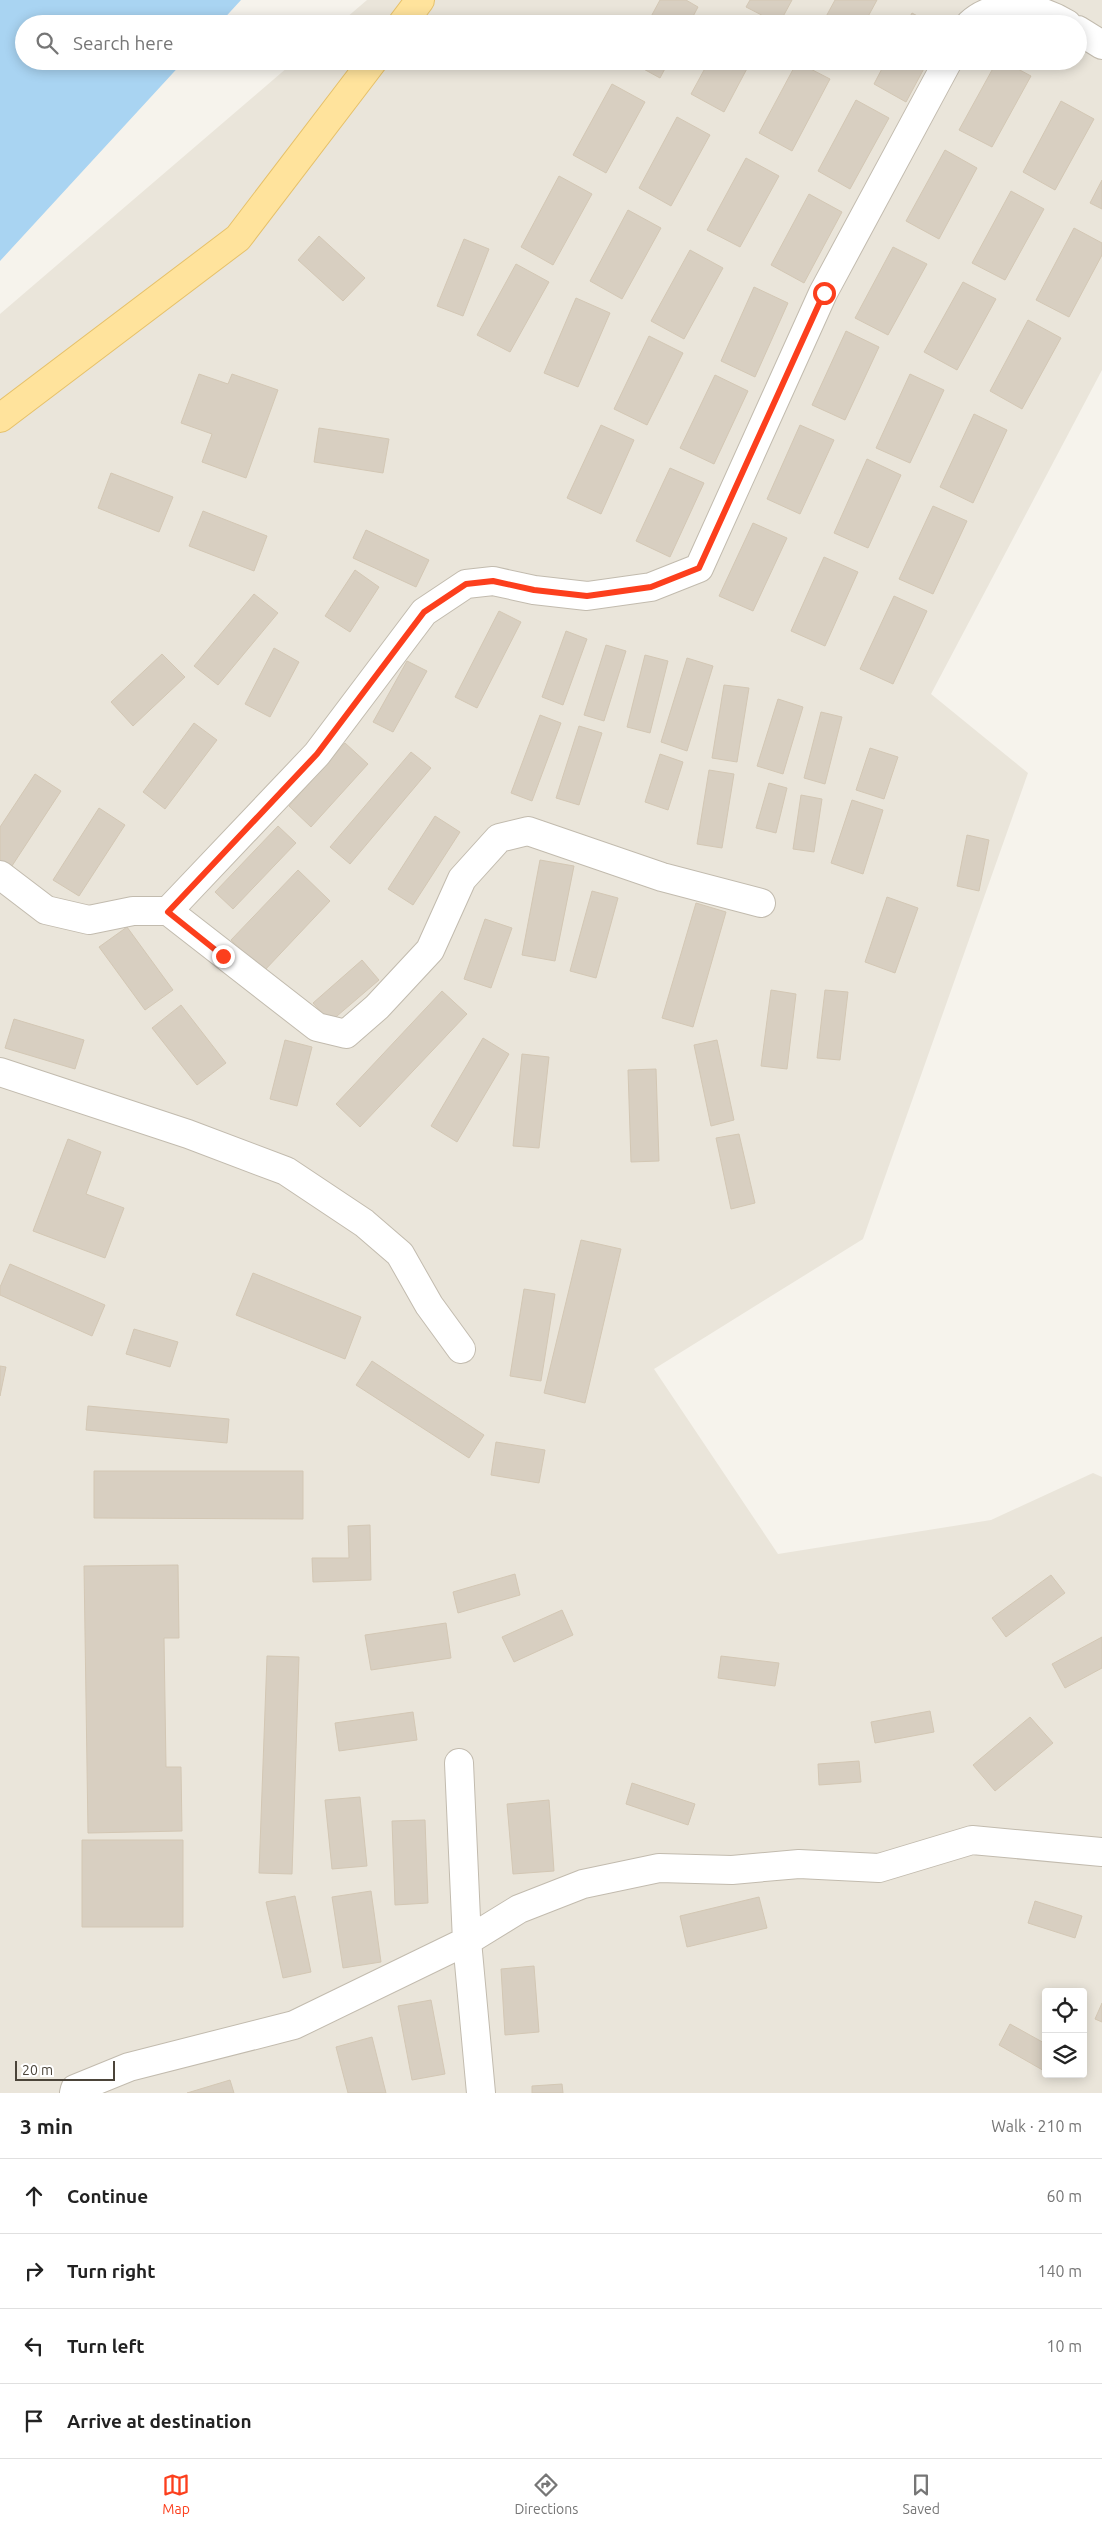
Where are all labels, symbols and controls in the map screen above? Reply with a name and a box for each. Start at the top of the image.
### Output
search box [15,15,1087,70]
icon: search [33,29,61,57]
text: Search here [73,32,173,54]
route start [813,282,836,305]
route end [212,945,235,968]
map controls [1042,1988,1087,2078]
button: locate [1042,1988,1087,2033]
button: layers [1042,2033,1087,2078]
scale bar [15,2058,115,2081]
text: 20 m [22,2062,53,2078]
text: 3 min [20,2114,73,2138]
text: Walk · 210 m [991,2117,1082,2135]
icon: ahead [20,2182,48,2210]
text: Continue [67,2185,148,2207]
text: 60 m [1046,2187,1082,2205]
icon: right [20,2257,48,2285]
text: Turn right [67,2260,155,2282]
text: 140 m [1037,2262,1082,2280]
icon: left [20,2332,48,2360]
text: Turn left [67,2335,145,2357]
text: 10 m [1046,2337,1082,2355]
icon: arrive [20,2407,48,2435]
text: Arrive at destination [67,2410,252,2432]
tab: Map [162,2471,190,2517]
tab: Directions [514,2471,578,2517]
tab: Saved [903,2471,940,2517]

